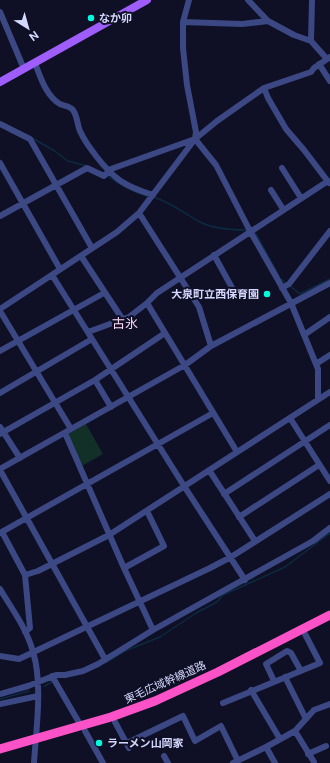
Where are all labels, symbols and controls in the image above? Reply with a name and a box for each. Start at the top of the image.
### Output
north arrow [8,8,48,48]
place label: なか卯 [99,12,132,24]
marker: なか卯 [86,13,96,23]
text: N [27,29,41,43]
place label: 大泉町立西保育園 [171,288,259,300]
marker: 大泉町立西保育園 [262,289,272,299]
district label: 古氷 [112,316,138,331]
street label: 東毛広域幹線道路 [122,659,208,705]
place label: ラーメン山岡家 [107,737,184,749]
marker: ラーメン山岡家 [94,738,104,748]

